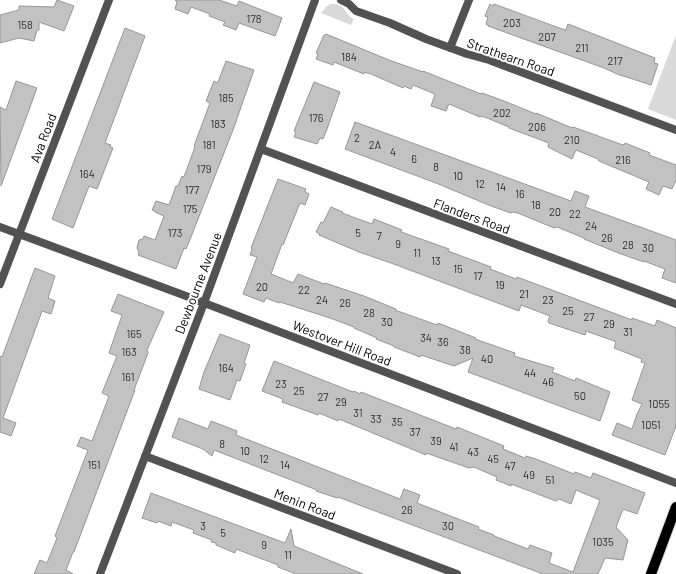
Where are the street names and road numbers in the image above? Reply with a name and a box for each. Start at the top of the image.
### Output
street label: Strathearn Road [465,34,557,80]
street label: Ava Road [26,111,60,165]
street label: Flanders Road [432,195,512,237]
street label: Dewbourne Avenue [171,230,225,336]
street label: Westover Hill Road [290,317,394,369]
street label: Menin Road [272,485,338,523]

